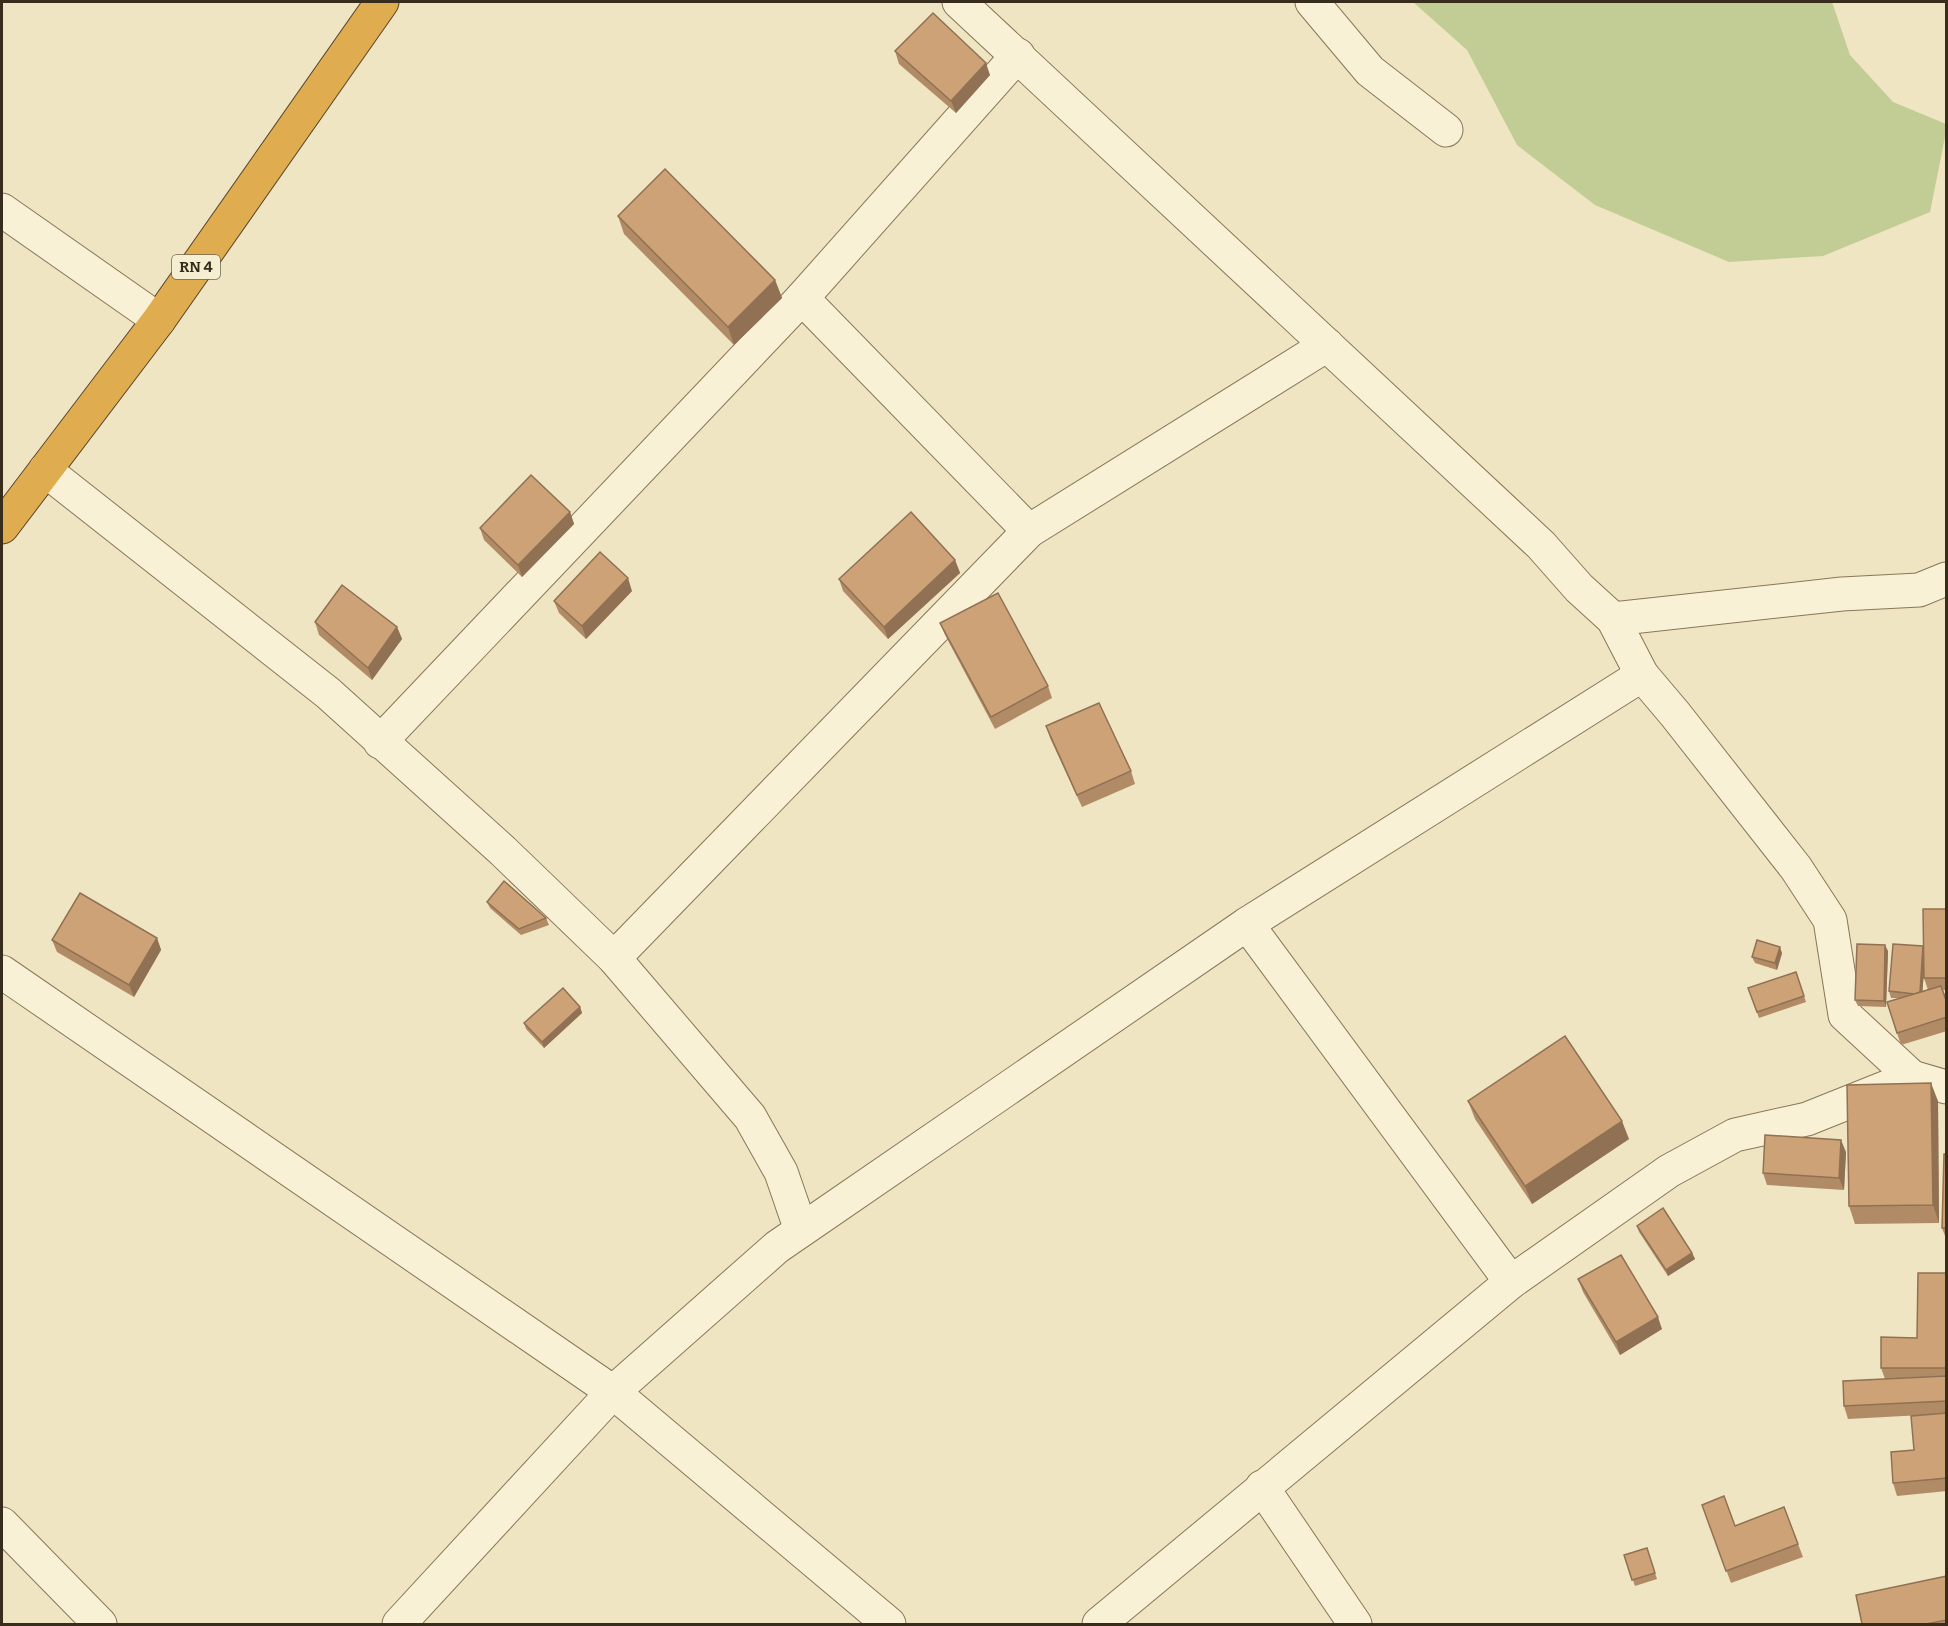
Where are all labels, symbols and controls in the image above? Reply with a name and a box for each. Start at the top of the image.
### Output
road number: RN 4 [172,255,220,279]

